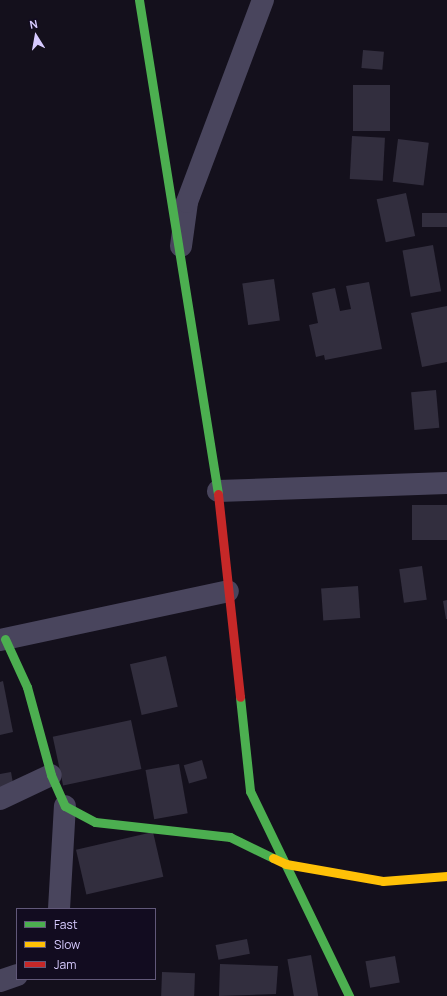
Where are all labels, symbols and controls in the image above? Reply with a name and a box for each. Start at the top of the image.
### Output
north arrow [16,16,56,56]
text: N [28,16,39,32]
legend [16,908,156,980]
text: Fast [54,916,78,933]
text: Slow [54,936,80,953]
text: Jam [54,956,76,973]

